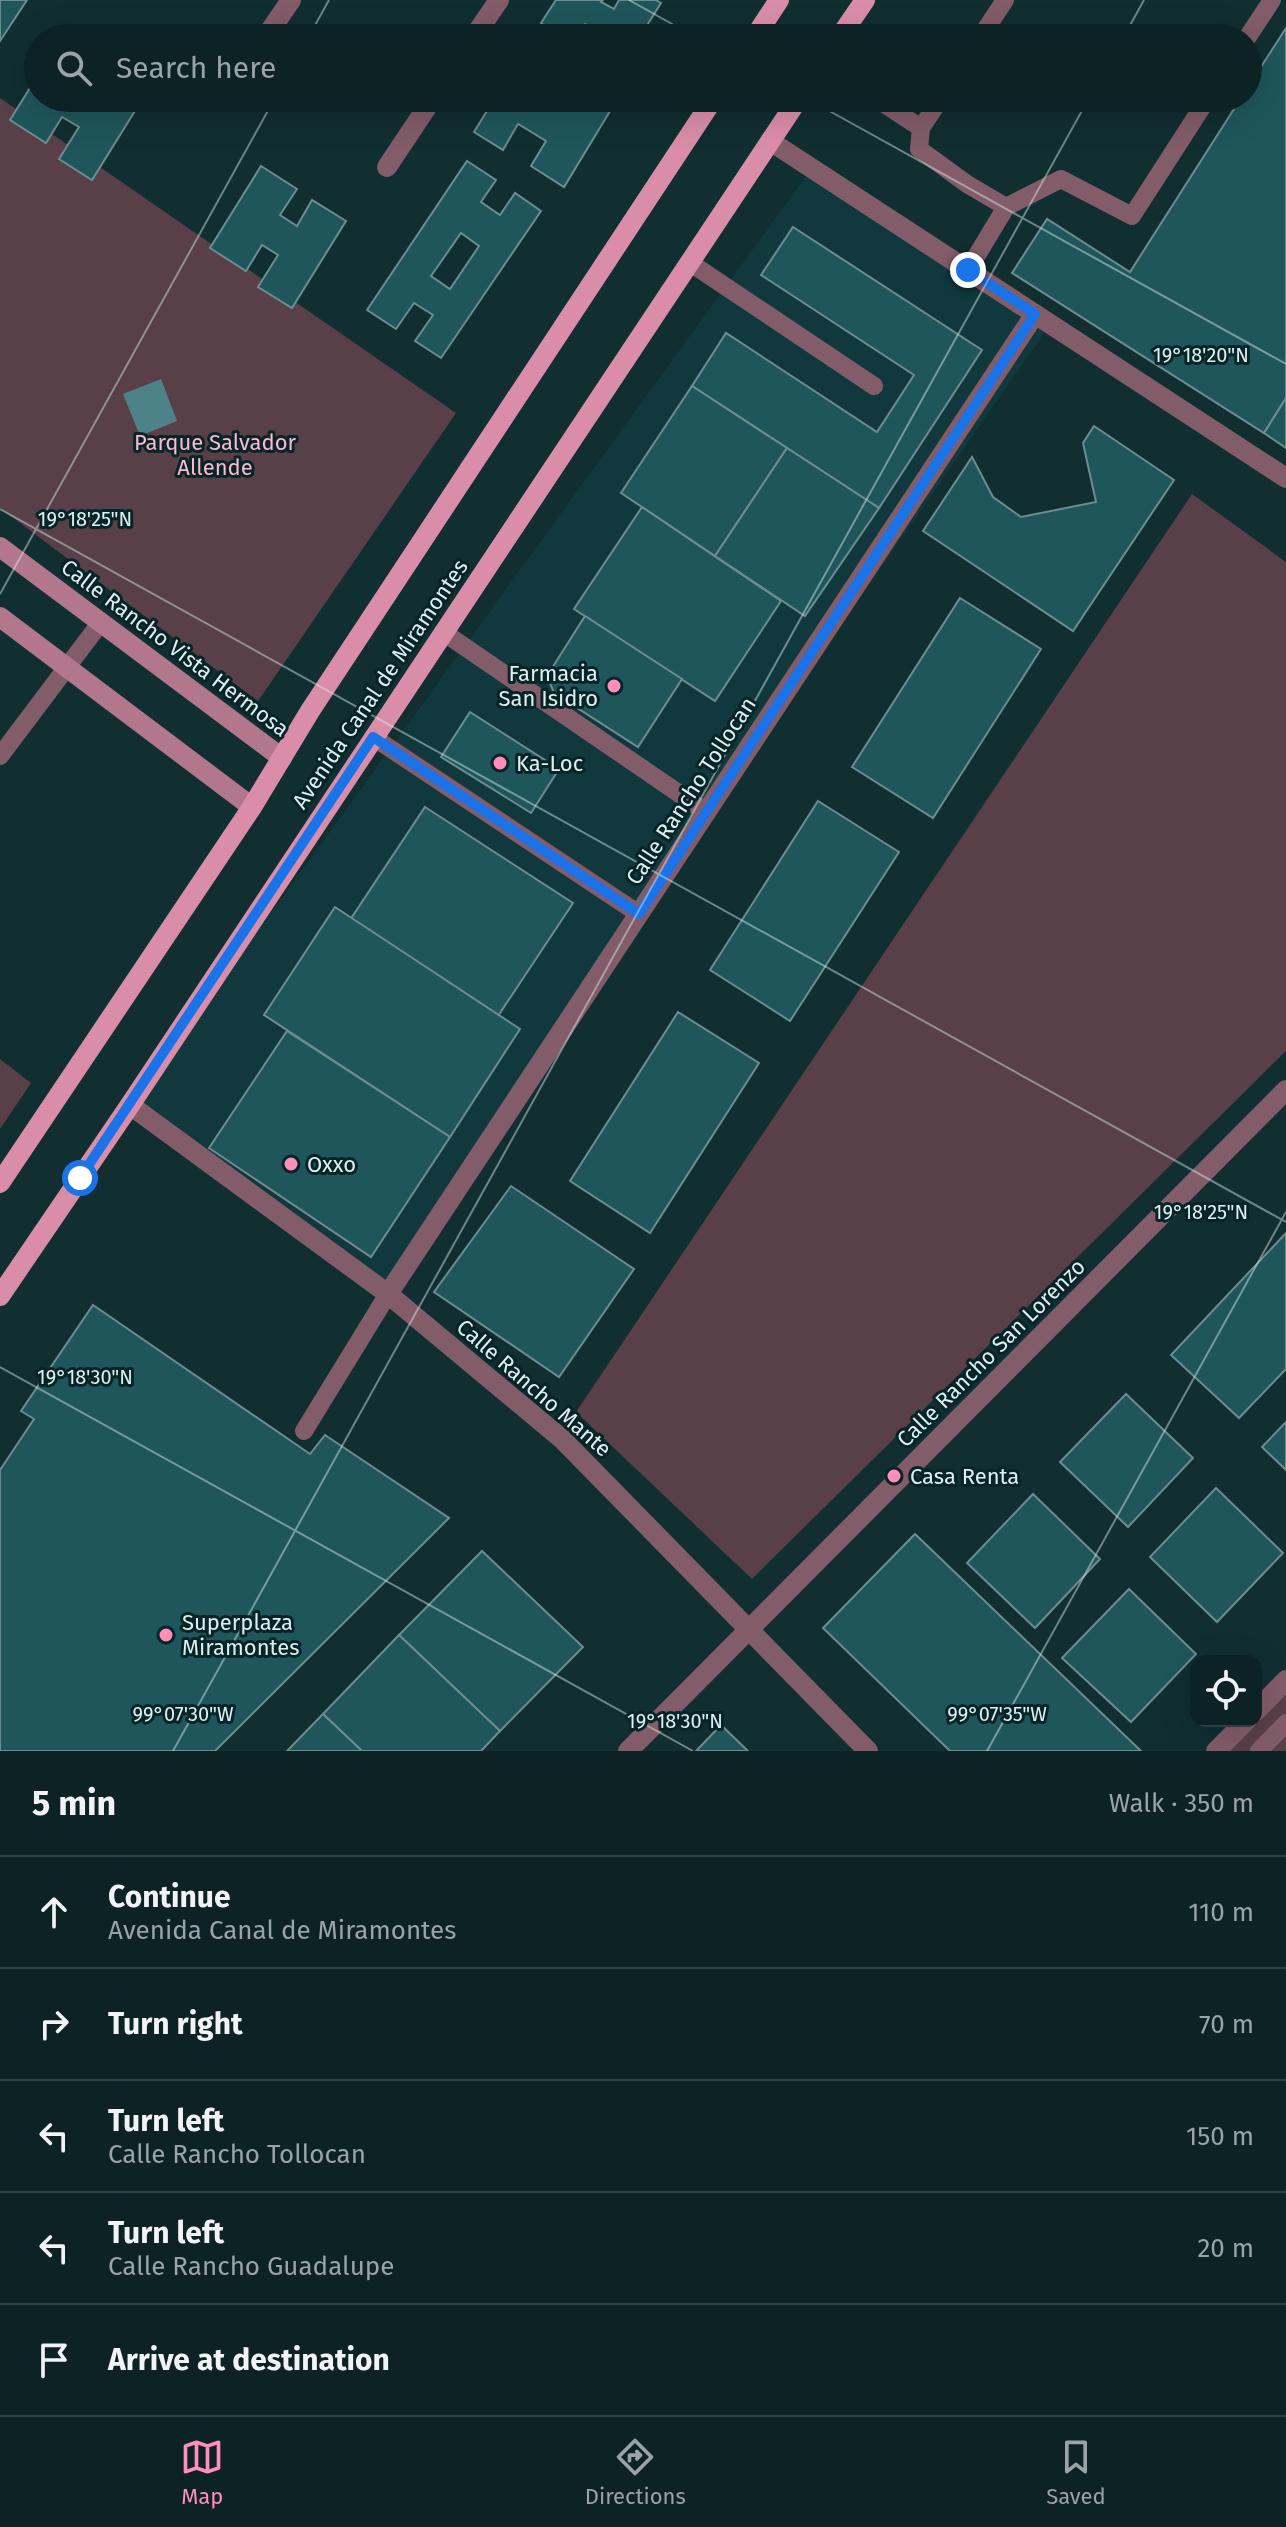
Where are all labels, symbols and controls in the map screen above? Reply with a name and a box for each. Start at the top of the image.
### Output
search box [24,24,1262,112]
icon: search [52,46,96,90]
text: Search here [116,50,276,86]
route end [950,252,986,288]
text: 19°18'20"N [1153,343,1249,367]
park label: Parque Salvador Allende [134,429,297,481]
text: 19°18'25"N [38,507,132,531]
street label: Calle Rancho Vista Hermosa [56,554,294,742]
street label: Avenida Canal de Miramontes [286,554,474,814]
place label: Farmacia San Isidro [499,660,598,712]
marker: Farmacia San Isidro [605,677,623,695]
street label: Calle Rancho Tollocan [620,692,762,890]
place label: Ka-Loc [516,750,583,777]
marker: Ka-Loc [491,754,509,772]
place label: Oxxo [307,1151,356,1178]
marker: Oxxo [282,1155,300,1173]
route start [62,1160,98,1196]
text: 19°18'25"N [1154,1200,1248,1224]
street label: Calle Rancho San Lorenzo [891,1253,1091,1453]
street label: Calle Rancho Mante [451,1313,617,1463]
text: 19°18'30"N [37,1365,133,1389]
place label: Casa Renta [910,1463,1019,1490]
marker: Casa Renta [885,1467,903,1485]
place label: Superplaza Miramontes [182,1609,299,1661]
marker: Superplaza Miramontes [157,1626,175,1644]
map controls [1190,1655,1262,1727]
button: locate [1190,1655,1262,1727]
text: 99°07'30"W [132,1702,234,1726]
text: 99°07'35"W [947,1702,1047,1726]
text: 19°18'30"N [627,1709,723,1733]
text: 5 min [32,1783,116,1824]
text: Walk · 350 m [1109,1788,1254,1819]
text: Continue [108,1879,231,1915]
icon: ahead [32,1890,76,1934]
text: 110 m [1188,1897,1254,1928]
text: Avenida Canal de Miramontes [108,1915,456,1946]
icon: right [32,2002,76,2046]
text: Turn right [108,2006,243,2042]
text: 70 m [1199,2009,1254,2040]
text: Turn left [108,2103,224,2139]
icon: left [32,2114,76,2158]
text: 150 m [1186,2121,1254,2152]
text: Calle Rancho Tollocan [108,2139,366,2170]
text: Turn left [108,2215,224,2251]
icon: left [32,2226,76,2270]
text: 20 m [1197,2233,1254,2264]
text: Calle Rancho Guadalupe [108,2251,394,2282]
icon: arrive [32,2338,76,2382]
text: Arrive at destination [108,2342,390,2378]
tab: Map [180,2435,224,2510]
tab: Directions [585,2435,686,2510]
tab: Saved [1046,2435,1106,2510]

